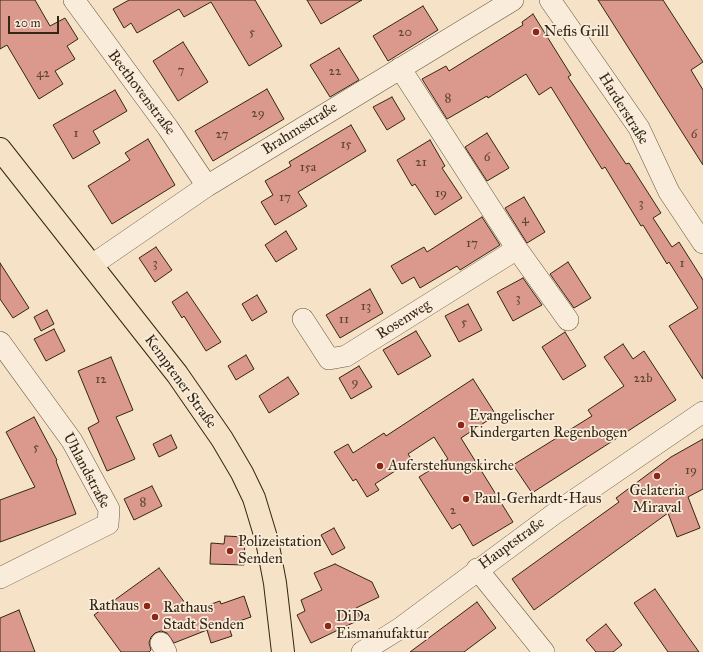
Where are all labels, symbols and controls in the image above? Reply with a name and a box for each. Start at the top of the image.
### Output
scale bar [10,8,61,34]
text: 20 m [15,16,41,30]
place label: Nefis Grill [544,23,609,41]
house number: 5 [249,25,255,41]
house number: 20 [398,25,412,41]
marker: Nefis Grill [531,27,541,37]
street label: Beethovenstraße [103,47,179,139]
house number: 7 [178,63,184,79]
house number: 22 [329,64,341,80]
house number: 42 [36,66,50,82]
street label: Harderstraße [594,70,652,148]
house number: 8 [445,91,451,107]
street label: Brahmsstraße [259,99,341,159]
house number: 29 [251,106,265,122]
house number: 1 [73,126,79,142]
house number: 27 [216,127,228,143]
house number: 6 [691,127,697,143]
house number: 15 [340,137,352,153]
house number: 6 [484,150,490,166]
house number: 21 [415,155,427,171]
house number: 15a [300,160,316,176]
house number: 19 [435,186,447,202]
house number: 17 [279,190,291,206]
house number: 3 [638,196,644,212]
house number: 4 [521,212,529,228]
house number: 17 [466,236,478,252]
house number: 3 [152,256,158,272]
house number: 1 [679,256,685,272]
house number: 3 [515,291,521,307]
street label: Rosenweg [373,296,435,344]
house number: 13 [361,299,371,315]
house number: 11 [339,312,349,328]
house number: 5 [461,315,467,331]
street label: Kemptener Straße [140,332,220,432]
house number: 22b [633,371,653,387]
house number: 12 [95,372,107,388]
house number: 9 [352,375,358,391]
place label: Evangelischer Kindergarten Regenbogen [469,407,627,442]
marker: Evangelischer Kindergarten Regenbogen [456,420,466,430]
street label: Uhlandstraße [59,430,113,512]
house number: 5 [33,440,39,456]
place label: Auferstehungskirche [388,457,514,475]
marker: Auferstehungskirche [375,461,385,471]
house number: 19 [685,463,697,479]
marker: Gelateria Miraval [652,471,662,481]
place label: Gelateria Miraval [629,482,685,517]
place label: Paul-Gerhardt-Haus [474,490,602,508]
marker: Paul-Gerhardt-Haus [461,494,471,504]
house number: 8 [140,495,146,511]
house number: 2 [450,503,456,519]
street label: Hauptstraße [476,514,548,574]
place label: Polizeistation Senden [238,533,322,568]
marker: Polizeistation Senden [225,546,235,556]
place label: Rathaus [89,597,139,615]
place label: Rathaus Stadt Senden [163,599,244,634]
marker: Rathaus [142,601,152,611]
place label: DiDa Eismanufaktur [336,608,429,643]
marker: Rathaus Stadt Senden [150,612,160,622]
marker: DiDa Eismanufaktur [323,621,333,631]

